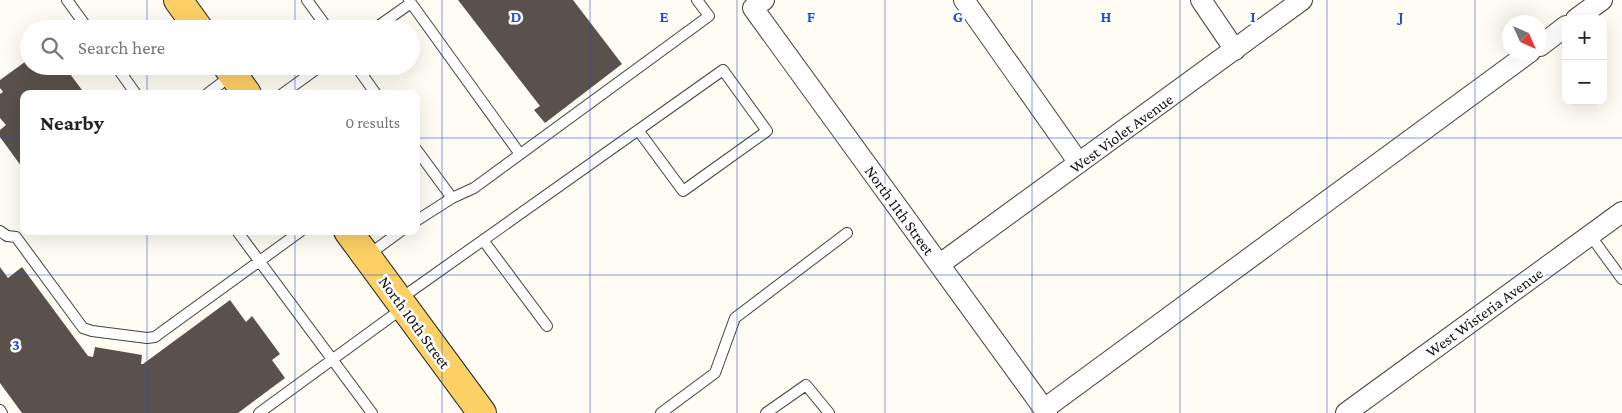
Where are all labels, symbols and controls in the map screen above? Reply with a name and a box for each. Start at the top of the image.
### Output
text: D [510,8,522,25]
text: E [659,8,669,25]
text: F [807,8,816,25]
text: G [953,8,963,25]
text: H [1101,8,1112,25]
text: I [1250,8,1256,25]
text: J [1396,8,1404,25]
north arrow [1502,15,1547,60]
map controls [1562,15,1607,105]
button: + [1562,15,1607,60]
search box [20,20,420,75]
icon: search [38,34,66,62]
text: Search here [78,37,165,58]
button: − [1562,60,1607,105]
street label: West Violet Avenue [1066,90,1176,177]
text: Nearby [40,111,104,135]
text: 0 results [345,114,400,131]
street label: North 11th Street [862,162,938,259]
street label: West Wisteria Avenue [1423,264,1546,360]
street label: North 10th Street [375,273,454,372]
text: 3 [12,336,20,353]

